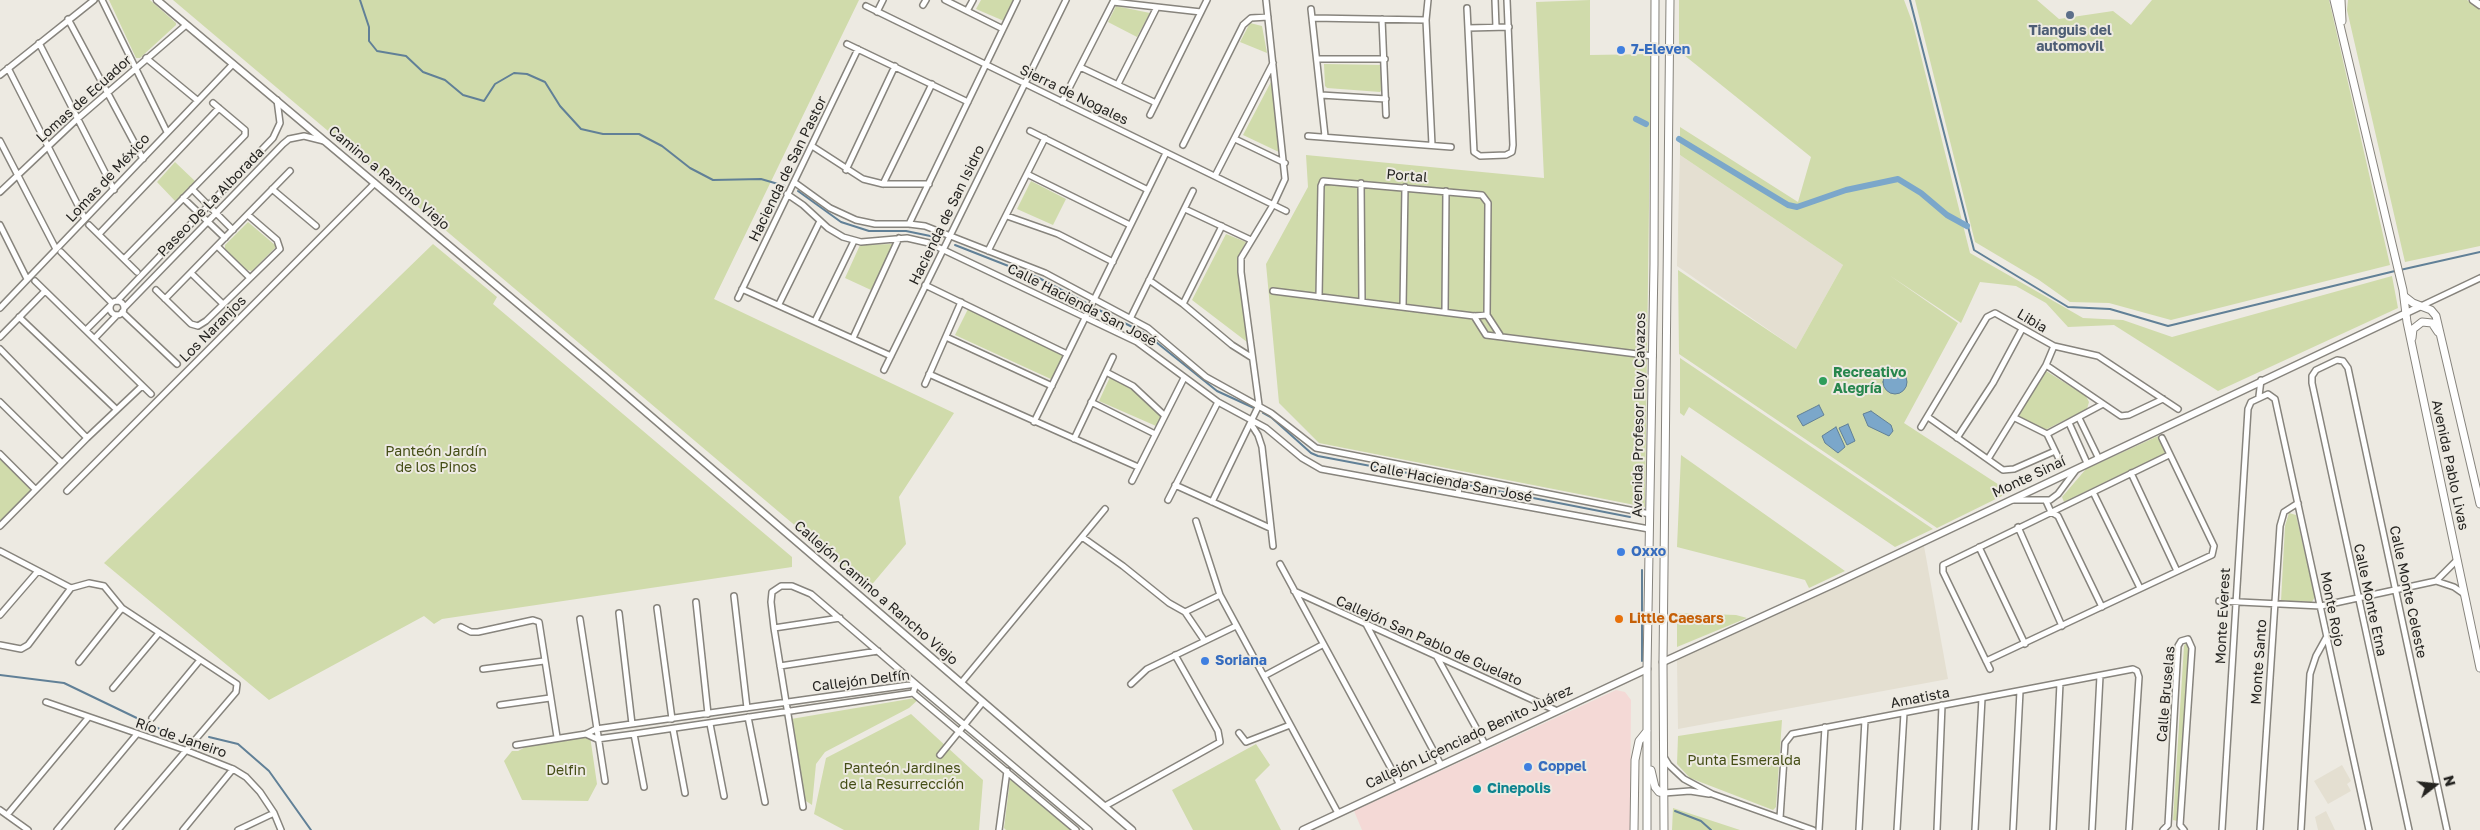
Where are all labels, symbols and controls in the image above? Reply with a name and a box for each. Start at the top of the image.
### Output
marker: Tianguis del automovil [2064,9,2076,21]
place label: Tianguis del automovil [2028,23,2112,56]
place label: 7-Eleven [1631,42,1690,58]
marker: 7-Eleven [1615,44,1627,56]
street label: Lomas de Ecuador [33,52,135,146]
street label: Sierra de Nogales [1017,61,1131,129]
street label: Hacienda de San Pastor [745,94,831,244]
street label: Camino a Rancho Viejo [325,122,453,234]
street label: Lomas de México [63,130,153,226]
street label: Hacienda de San Isidro [906,142,988,288]
street label: Paseo De La Alborada [154,144,268,260]
street label: Portal [1386,166,1428,186]
street label: Calle Hacienda San José [1005,260,1159,350]
street label: Los Naranjos [176,292,250,366]
street label: Libia [2014,306,2050,336]
street label: Avenida Profesor Eloy Cavazos [1629,312,1649,518]
place label: Recreativo Alegría [1833,365,1906,398]
marker: Recreativo Alegría [1817,375,1829,387]
street label: Avenida Pablo Livas [2428,398,2472,532]
park label: Panteón Jardín de los Pinos [385,444,487,477]
street label: Monte Sinaí [1990,453,2068,501]
street label: Calle Hacienda San José [1368,458,1534,506]
street label: Callejón Camino a Rancho Viejo [791,517,961,669]
street label: Calle Monte Celeste [2386,524,2430,660]
street label: Calle Monte Etna [2350,542,2390,658]
place label: Oxxo [1631,544,1666,560]
marker: Oxxo [1615,546,1627,558]
street label: Monte Everest [2212,567,2234,665]
street label: Monte Rojo [2316,570,2348,648]
street label: Callejón San Pablo de Guelato [1333,592,1525,690]
place label: Little Caesars [1629,611,1724,627]
marker: Little Caesars [1613,613,1625,625]
street label: Monte Santo [2248,619,2270,705]
street label: Calle Bruselas [2153,645,2179,743]
place label: Soriana [1215,653,1267,669]
marker: Soriana [1199,655,1211,667]
street label: Callejón Delfín [811,667,911,695]
street label: Callejón Licenciado Benito Juárez [1363,682,1575,792]
street label: Amatista [1889,684,1951,712]
street label: Río de Janeiro [133,715,229,761]
park label: Punta Esmeralda [1687,753,1801,769]
place label: Coppel [1538,759,1587,775]
north arrow [2410,760,2460,810]
park label: Panteón Jardines de la Resurrección [840,761,964,794]
marker: Coppel [1522,761,1534,773]
park label: Delfin [546,763,586,779]
text: N [2440,773,2460,788]
place label: Cinepolis [1487,781,1551,797]
marker: Cinepolis [1471,783,1483,795]

